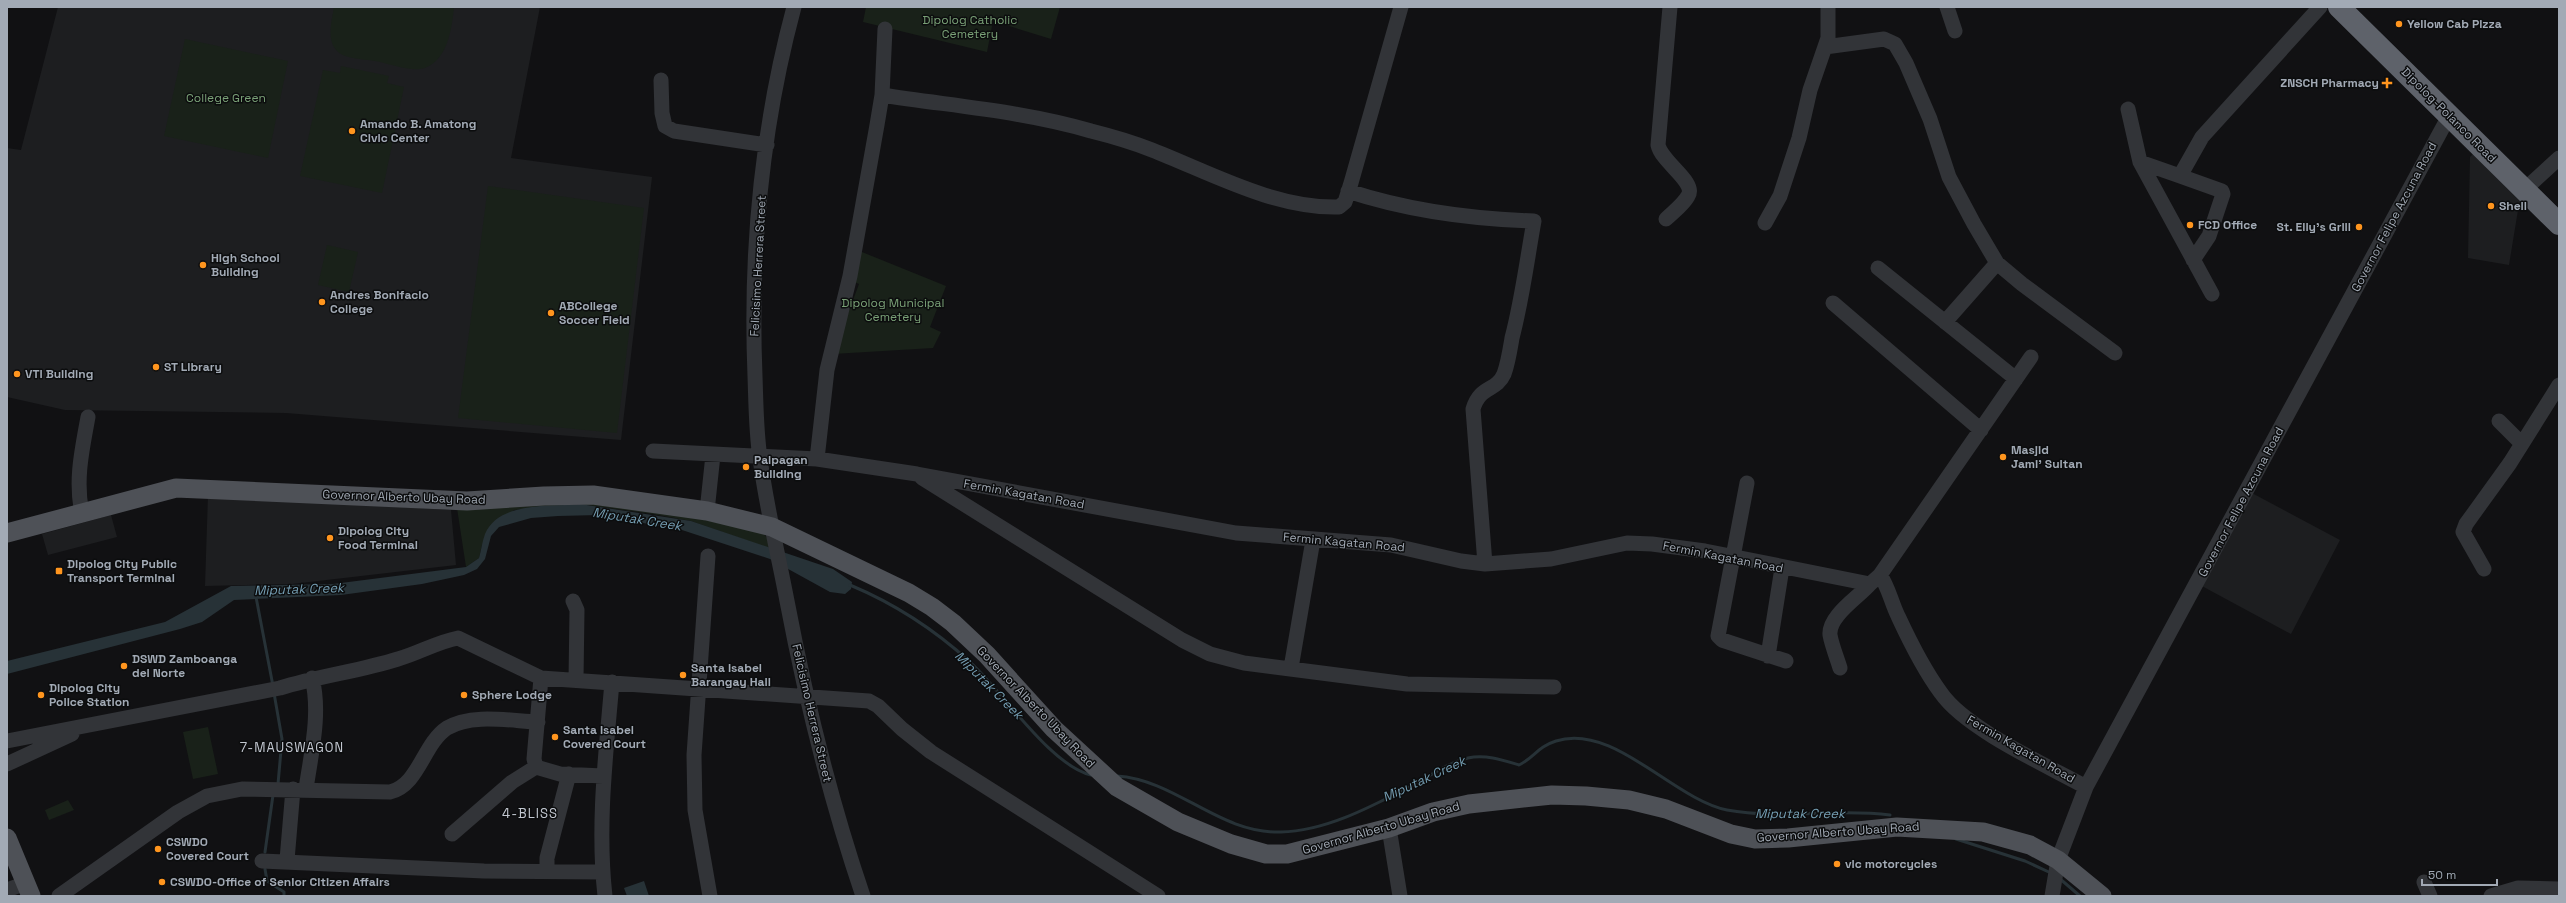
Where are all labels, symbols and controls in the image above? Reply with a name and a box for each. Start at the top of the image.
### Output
park label: Dipolog Catholic Cemetery [923,12,1017,42]
place label: Yellow Cab Pizza [2407,16,2502,32]
marker: Yellow Cab Pizza [2394,19,2404,29]
street label: Dipolog-Polanco Road [2398,64,2500,166]
place label: ZNSCH Pharmacy [2280,75,2379,91]
marker: ZNSCH Pharmacy [2382,78,2392,88]
park label: College Green [186,90,266,106]
place label: Amando B. Amatong Civic Center [360,116,476,146]
marker: Amando B. Amatong Civic Center [347,126,357,136]
street label: Governor Felipe Azcuna Road [2348,139,2440,295]
street label: Felicisimo Herrera Street [746,195,770,337]
place label: Shell [2499,198,2527,214]
marker: Shell [2486,201,2496,211]
place label: FCD Office [2198,217,2257,233]
place label: St. Elly's Grill [2277,219,2351,235]
marker: FCD Office [2185,220,2195,230]
marker: St. Elly's Grill [2354,222,2364,232]
place label: High School Building [211,250,280,280]
marker: High School Building [198,260,208,270]
place label: Andres Bonifacio College [330,287,429,317]
park label: Dipolog Municipal Cemetery [842,295,944,325]
marker: Andres Bonifacio College [317,297,327,307]
place label: ABCollege Soccer Field [559,298,630,328]
marker: ABCollege Soccer Field [546,308,556,318]
place label: ST Library [164,359,222,375]
marker: ST Library [151,362,161,372]
place label: VTI Building [25,366,93,382]
marker: VTI Building [12,369,22,379]
street label: Governor Felipe Azcuna Road [2195,424,2287,580]
place label: Masjid Jami' Sultan [2011,442,2083,472]
place label: Palpagan Building [754,452,808,482]
marker: Masjid Jami' Sultan [1998,452,2008,462]
marker: Palpagan Building [741,462,751,472]
street label: Fermin Kagatan Road [962,476,1086,512]
street label: Governor Alberto Ubay Road [322,486,486,508]
water label: Miputak Creek [591,504,685,535]
place label: Dipolog City Food Terminal [338,523,418,553]
street label: Fermin Kagatan Road [1282,529,1406,555]
marker: Dipolog City Food Terminal [325,533,335,543]
street label: Fermin Kagatan Road [1661,537,1785,577]
place label: Dipolog City Public Transport Terminal [67,556,177,586]
marker: Dipolog City Public Transport Terminal [54,566,64,576]
water label: Miputak Creek [254,579,346,599]
street label: Felicisimo Herrera Street [788,642,836,784]
street label: Governor Alberto Ubay Road [974,643,1098,771]
water label: Miputak Creek [951,647,1028,724]
place label: DSWD Zamboanga del Norte [132,651,237,681]
place label: Santa Isabel Barangay Hall [691,660,771,690]
marker: DSWD Zamboanga del Norte [119,661,129,671]
marker: Santa Isabel Barangay Hall [678,670,688,680]
place label: Dipolog City Police Station [49,680,130,710]
place label: Sphere Lodge [472,687,552,703]
marker: Dipolog City Police Station [36,690,46,700]
marker: Sphere Lodge [459,690,469,700]
street label: Fermin Kagatan Road [1964,711,2078,787]
place label: Santa Isabel Covered Court [563,722,646,752]
marker: Santa Isabel Covered Court [550,732,560,742]
district label: 7-MAUSWAGON [240,739,344,756]
water label: Miputak Creek [1380,751,1470,806]
street label: Governor Alberto Ubay Road [1300,798,1462,858]
district label: 4-BLISS [502,805,558,822]
water label: Miputak Creek [1755,805,1847,822]
street label: Governor Alberto Ubay Road [1756,818,1920,846]
place label: CSWDO Covered Court [166,834,249,864]
marker: CSWDO Covered Court [153,844,163,854]
place label: vic motorcycles [1845,856,1937,872]
marker: vic motorcycles [1832,859,1842,869]
scale bar [2422,861,2497,887]
text: 50 m [2428,867,2456,883]
place label: CSWDO-Office of Senior Citizen Affairs [170,874,390,890]
marker: CSWDO-Office of Senior Citizen Affairs [157,877,167,887]

